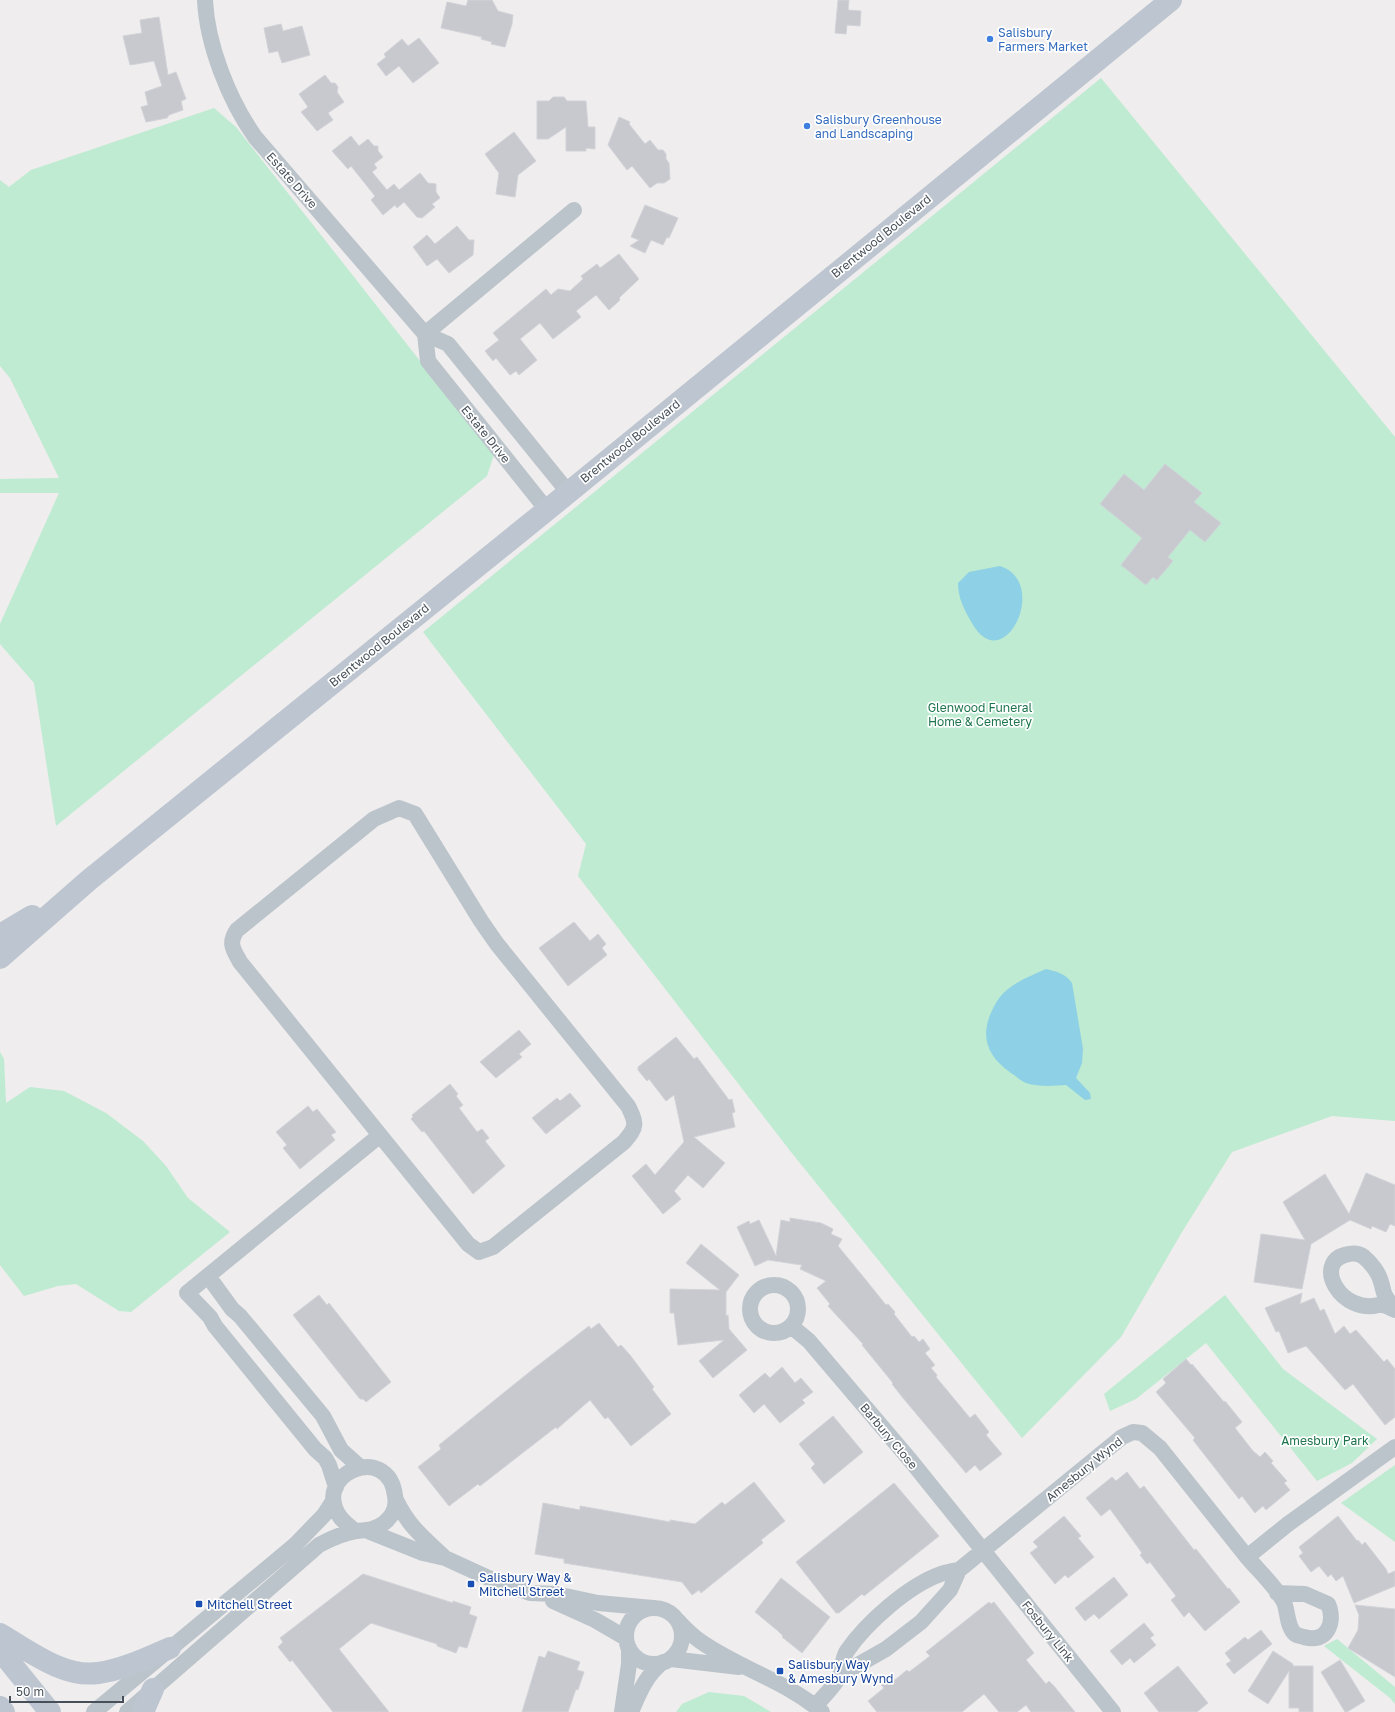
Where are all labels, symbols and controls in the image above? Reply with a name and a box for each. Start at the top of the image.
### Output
place label: Salisbury Farmers Market [998,25,1088,54]
marker: Salisbury Farmers Market [985,34,995,44]
place label: Salisbury Greenhouse and Landscaping [815,112,942,141]
marker: Salisbury Greenhouse and Landscaping [802,121,812,131]
street label: Estate Drive [263,149,321,211]
street label: Brentwood Boulevard [828,191,934,281]
street label: Brentwood Boulevard [577,396,683,486]
street label: Estate Drive [458,402,514,466]
street label: Brentwood Boulevard [326,600,432,690]
park label: Glenwood Funeral Home & Cemetery [928,700,1033,729]
street label: Barbury Close [857,1400,921,1472]
street label: Amesbury Wynd [1043,1433,1125,1505]
park label: Amesbury Park [1281,1433,1369,1448]
place label: Salisbury Way & Mitchell Street [479,1570,572,1599]
marker: Salisbury Way & Mitchell Street [466,1579,476,1589]
place label: Mitchell Street [207,1597,293,1612]
street label: Fosbury Link [1019,1597,1077,1665]
marker: Mitchell Street [194,1599,204,1609]
place label: Salisbury Way & Amesbury Wynd [788,1657,893,1686]
marker: Salisbury Way & Amesbury Wynd [775,1666,785,1676]
scale bar [10,1678,123,1704]
text: 50 m [16,1684,44,1699]

